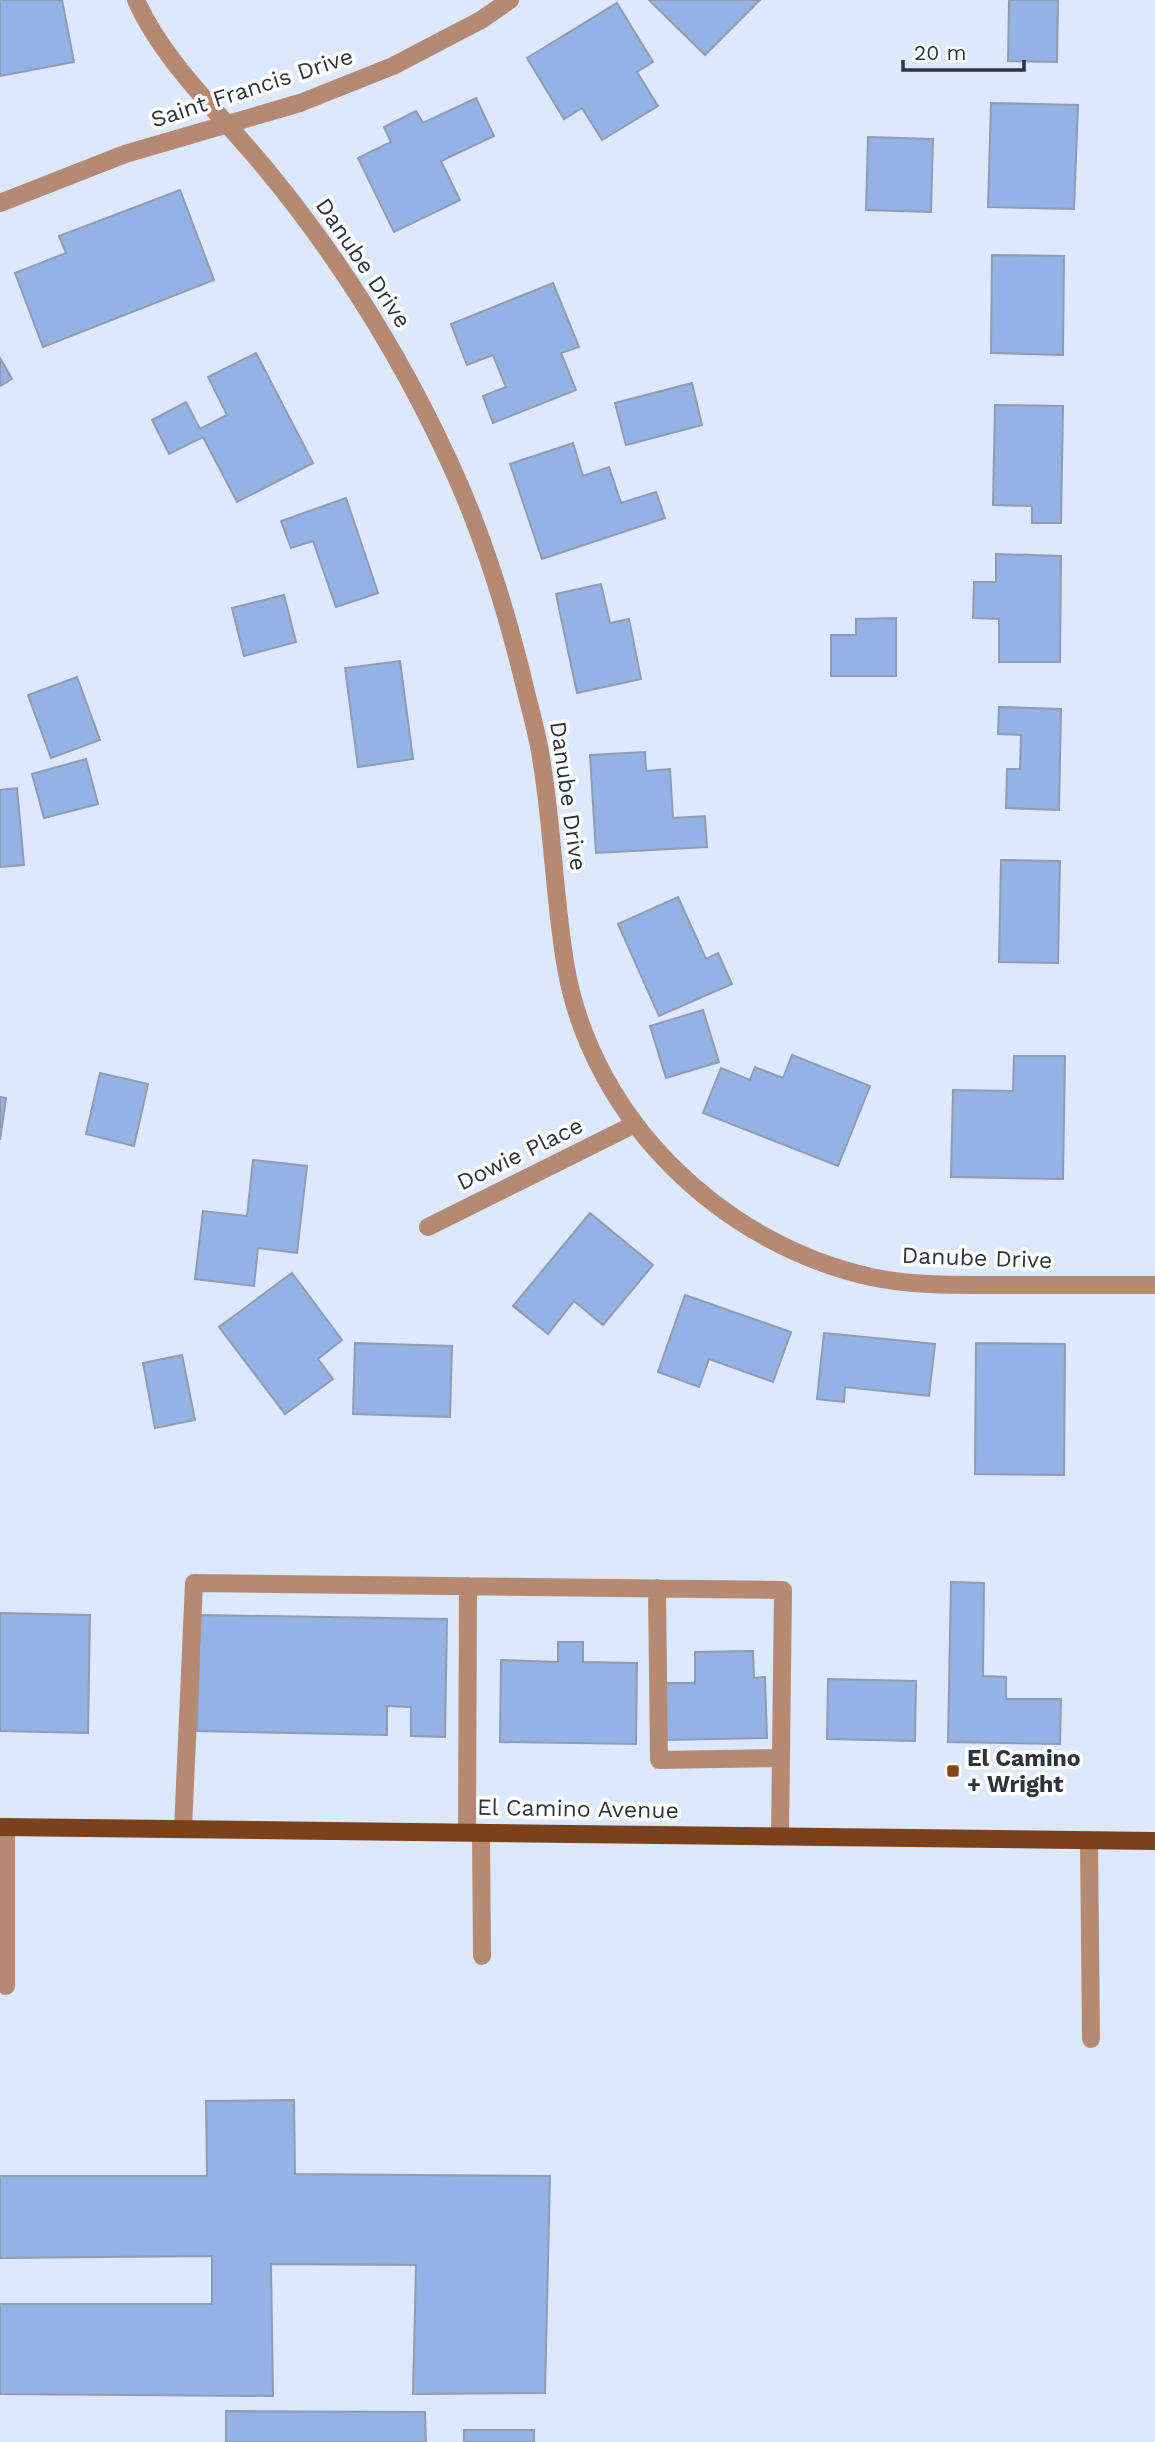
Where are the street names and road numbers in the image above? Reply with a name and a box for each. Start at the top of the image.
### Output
street label: Saint Francis Drive [148,43,356,133]
street label: Danube Drive [310,193,416,333]
street label: Danube Drive [544,719,592,873]
street label: Dowie Place [453,1112,587,1196]
street label: Danube Drive [901,1242,1053,1274]
street label: El Camino Avenue [477,1794,679,1824]

